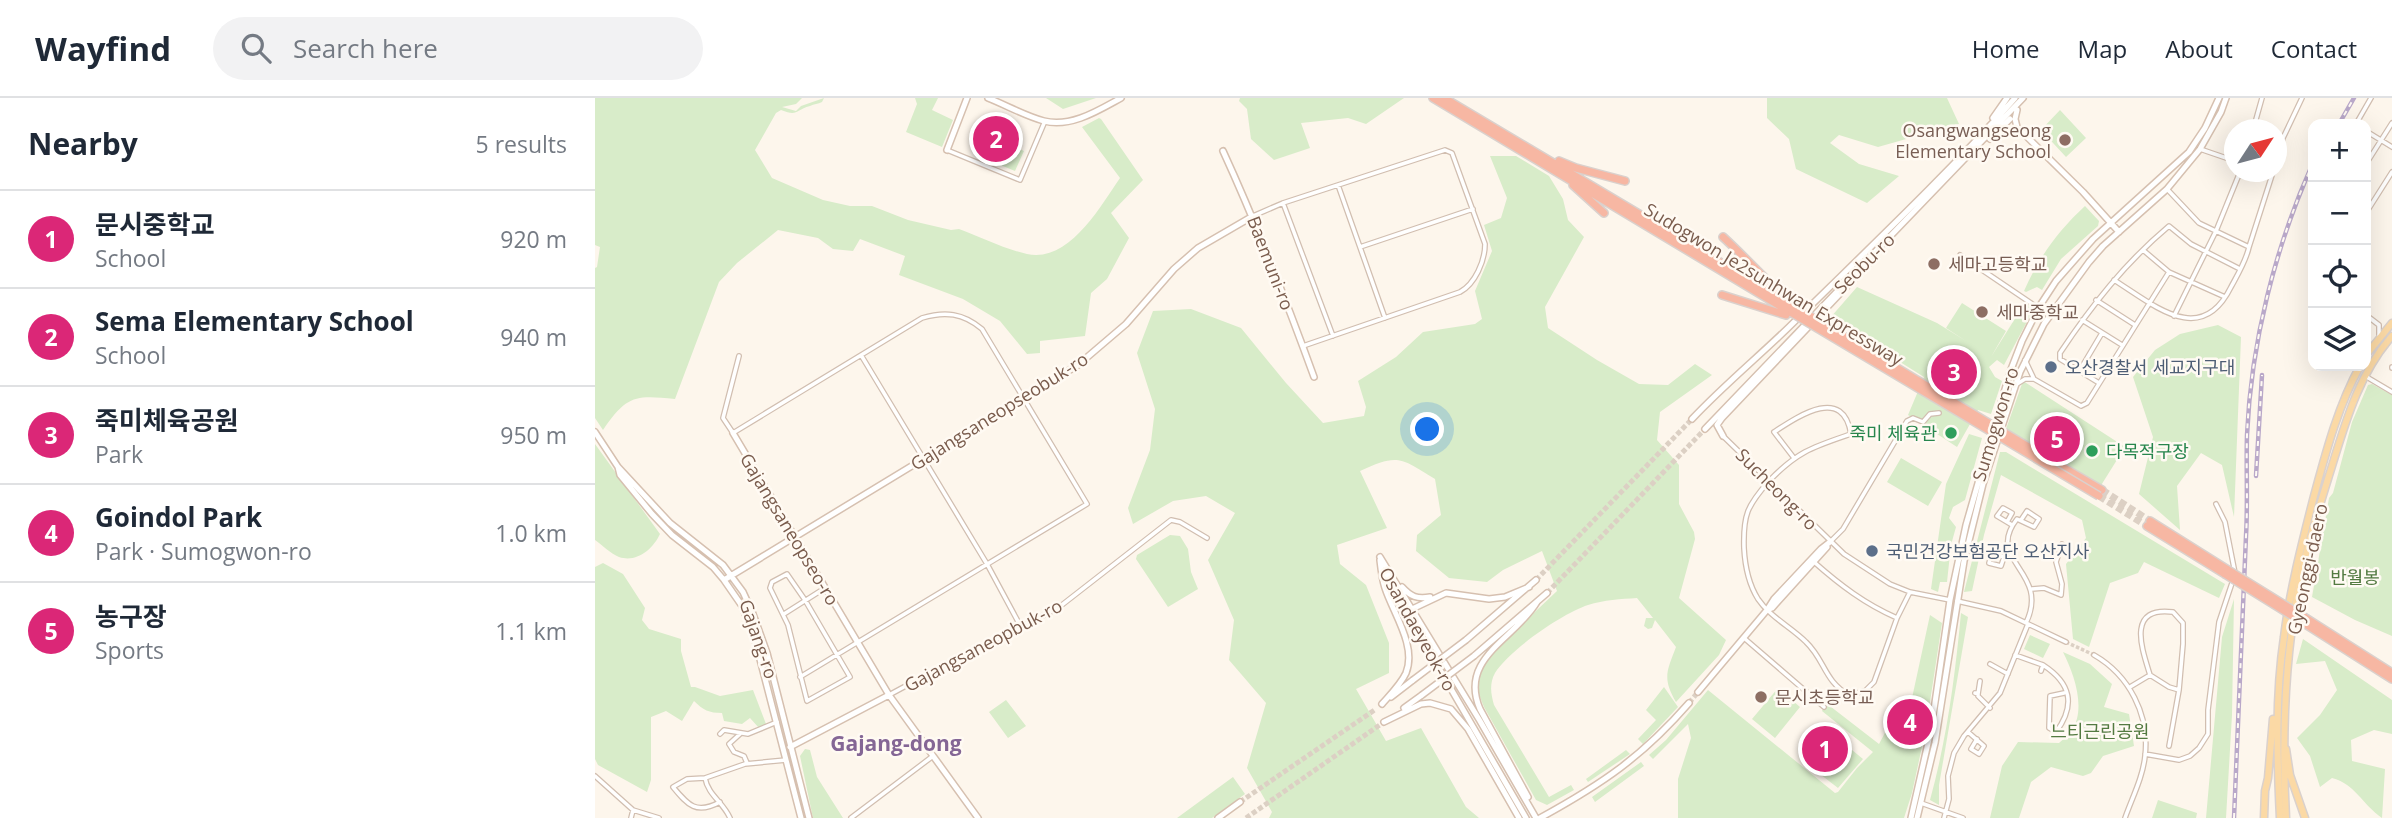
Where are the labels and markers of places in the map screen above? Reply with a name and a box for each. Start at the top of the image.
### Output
pin: 2 [973,113,1019,165]
place label: Osangwangseong Elementary School [1895,118,2051,163]
marker: Osangwangseong Elementary School [2057,132,2073,148]
place label: 세마고등학교 [1948,252,2047,276]
marker: 세마고등학교 [1926,256,1942,272]
place label: 세마중학교 [1996,300,2079,324]
marker: 세마중학교 [1974,304,1990,320]
pin: 3 [1931,346,1977,398]
place label: 오산경찰서 세교지구대 [2065,355,2235,379]
marker: 오산경찰서 세교지구대 [2043,359,2059,375]
pin: 5 [2034,413,2080,465]
place label: 죽미 체육관 [1850,421,1937,445]
marker: 죽미 체육관 [1943,425,1959,441]
place label: 다목적구장 [2106,439,2189,463]
marker: 다목적구장 [2084,443,2100,459]
place label: 국민건강보험공단 오산지사 [1886,539,2090,563]
marker: 국민건강보험공단 오산지사 [1864,543,1880,559]
place label: 문시초등학교 [1775,685,1874,709]
marker: 문시초등학교 [1753,689,1769,705]
pin: 4 [1887,696,1933,748]
pin: 1 [1802,723,1848,775]

